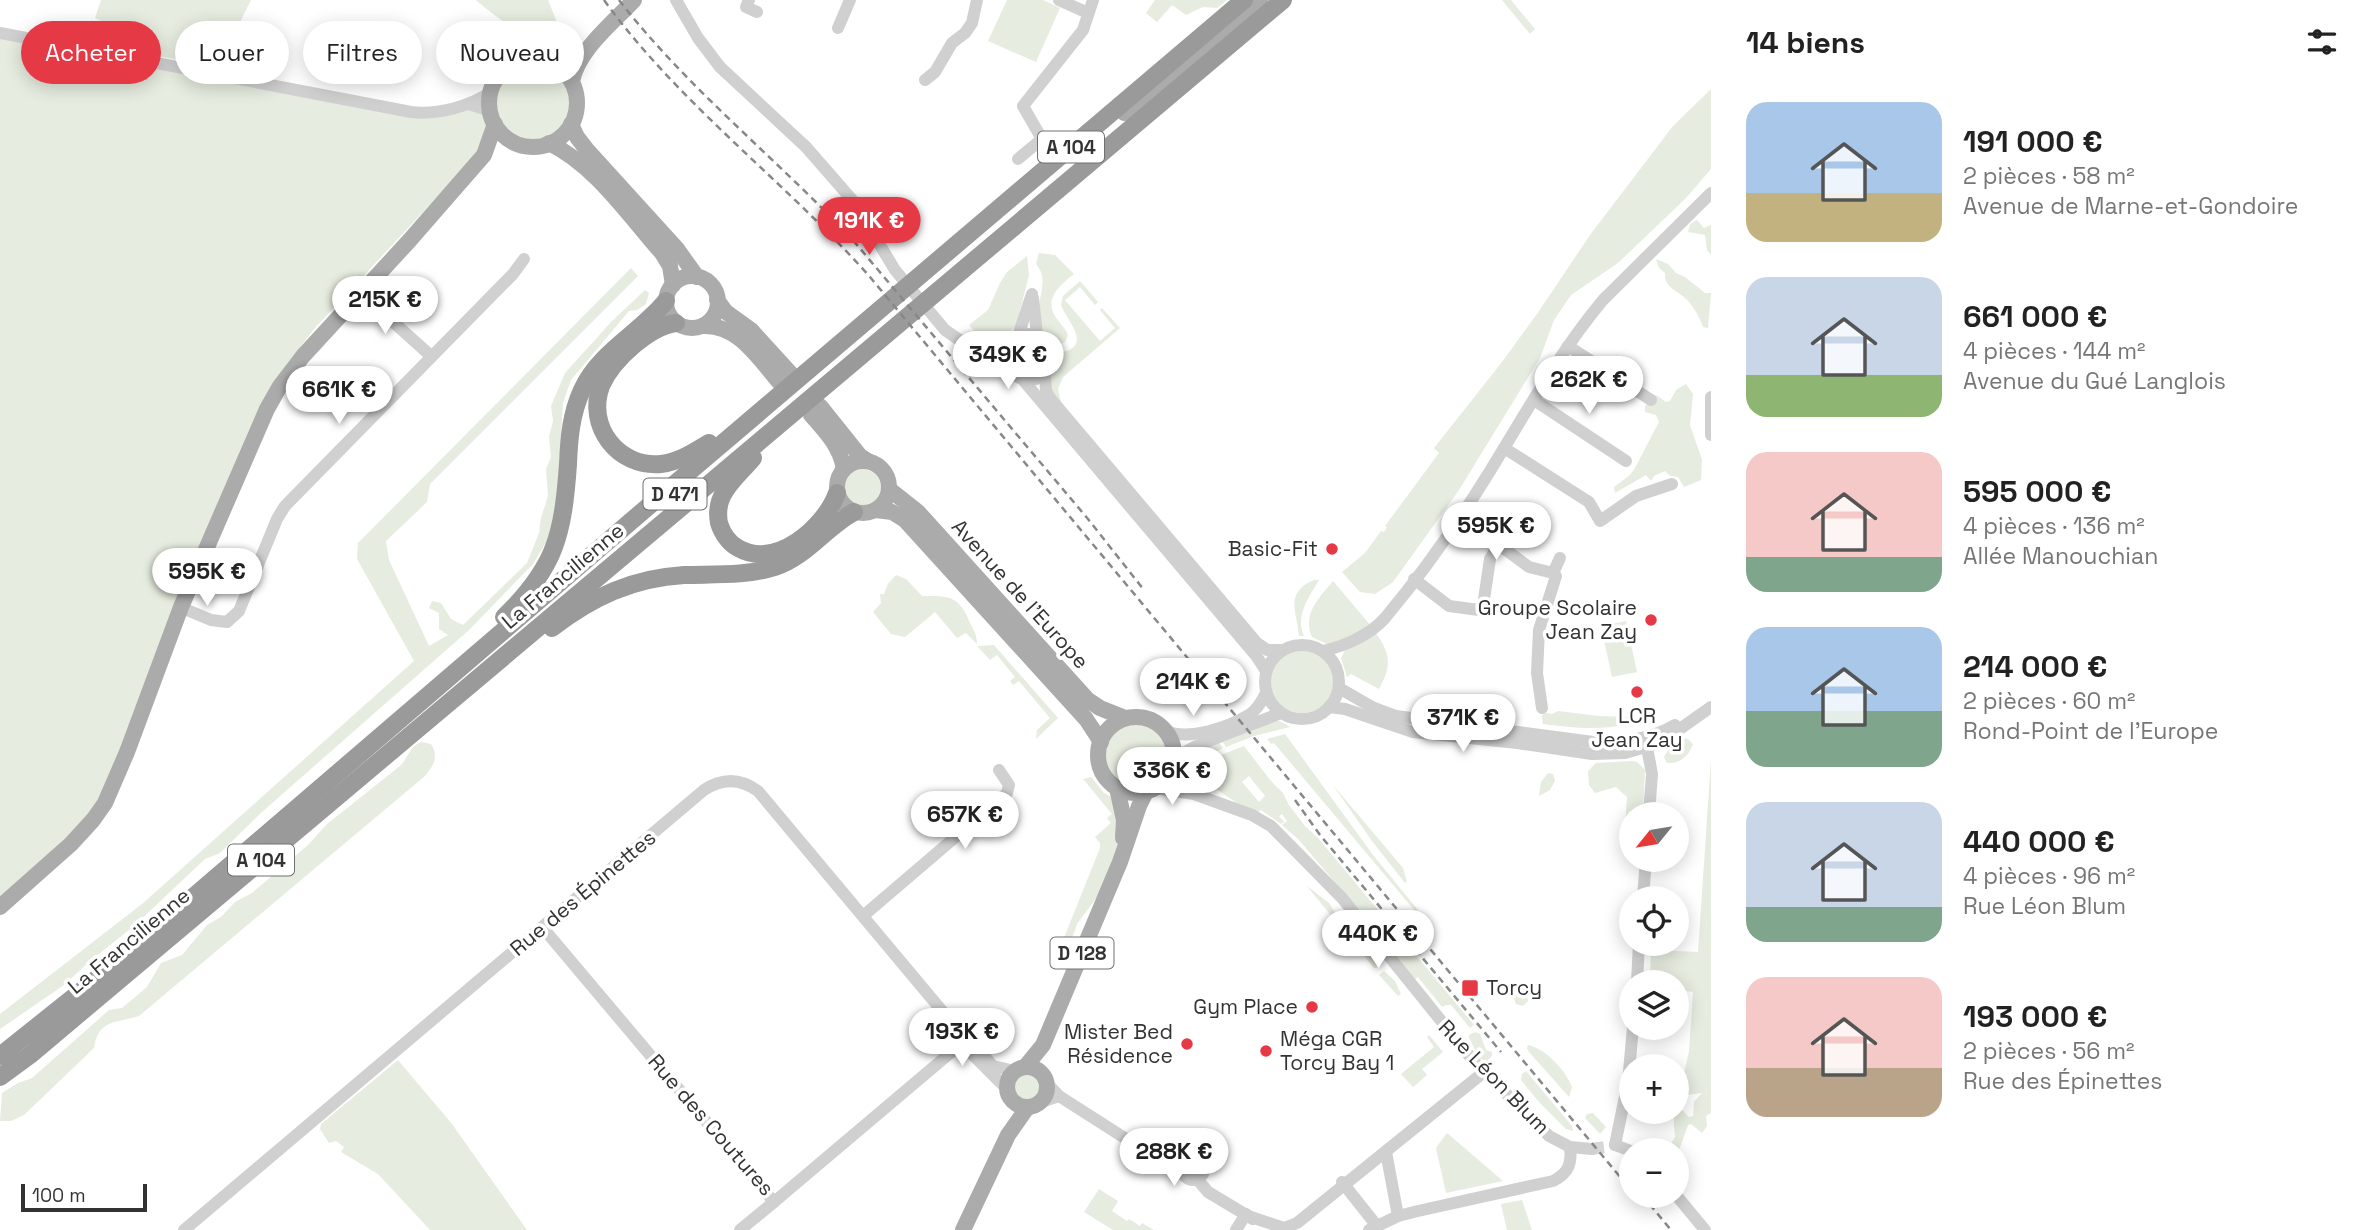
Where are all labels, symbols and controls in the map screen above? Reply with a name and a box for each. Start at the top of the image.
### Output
chip: Acheter [21,21,161,84]
chip: Louer [175,21,289,84]
chip: Filtres [303,21,422,84]
chip: Nouveau [436,21,584,84]
text: 14 biens [1746,23,1865,62]
icon: filters [2303,23,2341,61]
text: 191 000 € [1963,122,2103,161]
icon: home [1802,130,1886,214]
road number: A 104 [1038,132,1104,162]
text: 2 pièces · 58 m² [1963,161,2135,191]
text: Avenue de Marne-et-Gondoire [1963,191,2298,221]
pin: 191K € [812,198,926,257]
text: 191K € [834,205,904,235]
pin: 215K € [328,276,442,336]
text: 215K € [348,284,422,314]
text: 661 000 € [1963,297,2107,336]
icon: home [1802,305,1886,389]
pin: 349K € [951,332,1065,391]
text: 4 pièces · 144 m² [1963,336,2145,366]
text: 349K € [969,339,1047,369]
pin: 262K € [1532,356,1646,416]
text: 262K € [1550,364,1628,394]
pin: 661K € [282,366,396,426]
text: Avenue du Gué Langlois [1963,366,2226,396]
text: 661K € [302,374,376,404]
text: 595 000 € [1963,472,2111,511]
road number: D 471 [644,478,706,509]
icon: home [1802,480,1886,564]
pin: 595K € [1439,503,1553,562]
text: 595K € [1457,510,1535,540]
text: 4 pièces · 136 m² [1963,511,2145,541]
street label: Avenue de l'Europe [946,513,1095,674]
street label: La Francilienne [496,517,629,635]
place label: Basic-Fit [1228,535,1318,562]
marker: Basic-Fit [1324,541,1340,557]
text: Allée Manouchian [1963,541,2158,571]
pin: 595K € [150,548,264,608]
text: 595K € [168,556,246,586]
place label: Groupe Scolaire Jean Zay [1478,594,1637,645]
marker: Groupe Scolaire Jean Zay [1643,612,1659,628]
text: 214 000 € [1963,647,2107,686]
icon: home [1802,655,1886,739]
pin: 214K € [1136,658,1250,718]
text: 214K € [1156,666,1230,696]
marker: LCR Jean Zay [1629,684,1645,700]
text: 2 pièces · 60 m² [1963,686,2135,716]
pin: 371K € [1406,694,1520,754]
text: 371K € [1427,702,1499,732]
place label: LCR Jean Zay [1591,702,1683,753]
text: Rond-Point de l'Europe [1963,716,2218,746]
pin: 336K € [1115,748,1229,807]
text: 336K € [1133,755,1211,785]
pin: 657K € [908,792,1022,851]
text: 657K € [927,799,1003,829]
north arrow [1619,802,1689,872]
map controls [1619,802,1689,1208]
text: 440 000 € [1963,822,2115,861]
street label: Rue des Épinettes [504,824,661,961]
icon: home [1802,830,1886,914]
road number: A 104 [228,845,294,876]
text: 4 pièces · 96 m² [1963,861,2135,891]
street label: La Francilienne [62,882,195,1000]
button: locate [1619,886,1689,956]
text: Rue Léon Blum [1963,891,2126,921]
pin: 440K € [1321,911,1435,970]
text: 440K € [1338,918,1418,948]
road number: D 128 [1050,937,1114,968]
button: layers [1619,970,1689,1040]
place label: Torcy [1486,974,1542,1001]
marker: Torcy [1460,978,1480,998]
place label: Gym Place [1193,993,1298,1020]
text: 193 000 € [1963,997,2107,1036]
marker: Gym Place [1304,999,1320,1015]
icon: home [1802,1005,1886,1089]
pin: 193K € [905,1009,1019,1068]
street label: Rue Léon Blum [1433,1014,1556,1140]
text: 193K € [925,1016,999,1046]
place label: Mister Bed Résidence [1064,1018,1173,1069]
place label: Méga CGR Torcy Bay 1 [1280,1025,1394,1076]
marker: Mister Bed Résidence [1179,1036,1195,1052]
text: 2 pièces · 56 m² [1963,1036,2134,1066]
marker: Méga CGR Torcy Bay 1 [1258,1043,1274,1059]
street label: Rue des Coutures [642,1048,780,1201]
button: + [1619,1054,1689,1124]
text: Rue des Épinettes [1963,1066,2162,1096]
pin: 288K € [1117,1128,1231,1188]
text: 288K € [1135,1136,1213,1166]
button: − [1619,1138,1689,1208]
scale bar [21,1181,147,1213]
text: 100 m [32,1183,86,1208]

